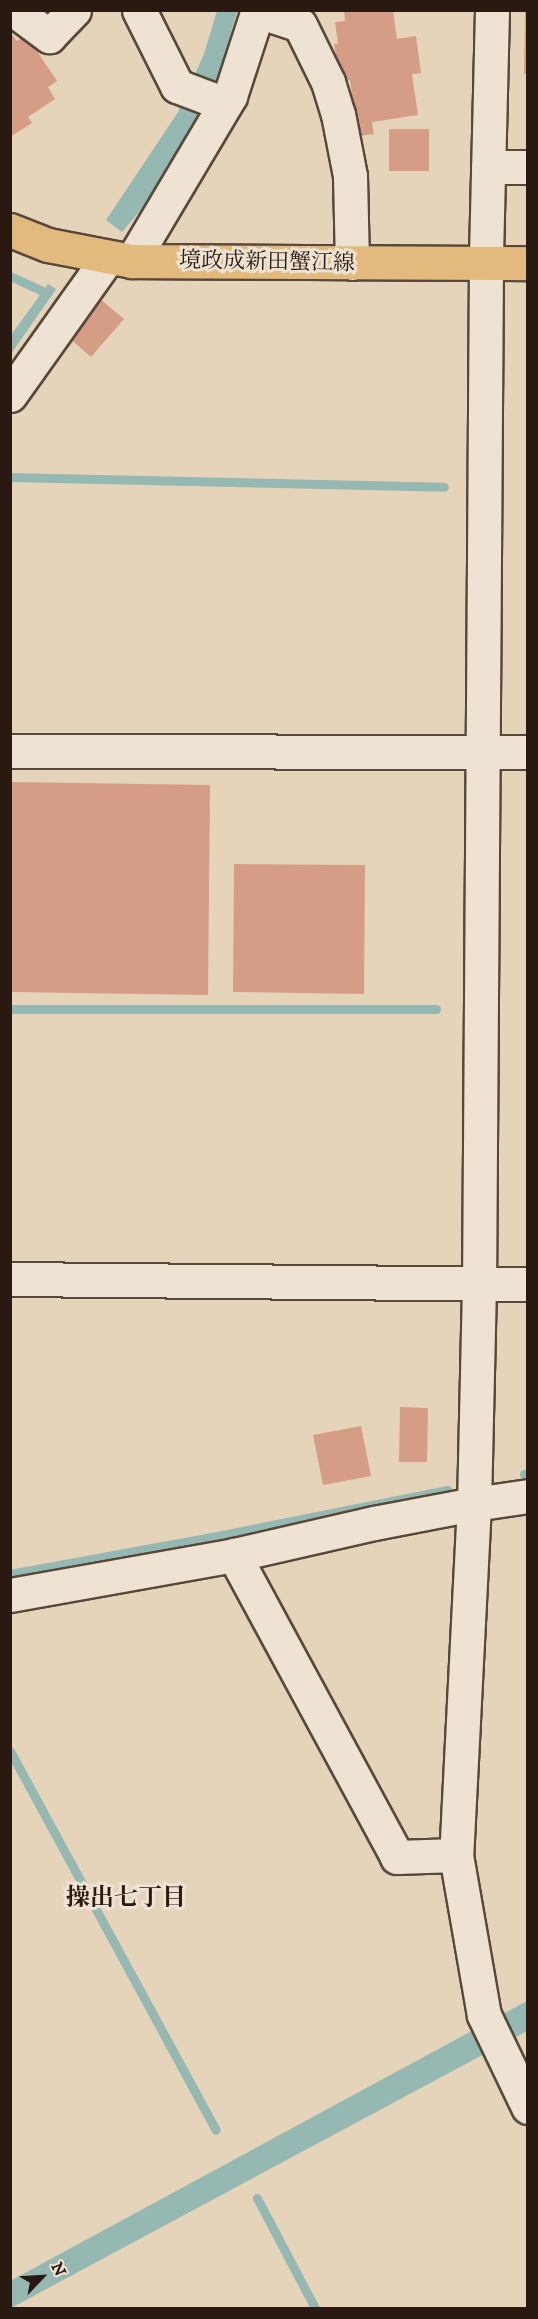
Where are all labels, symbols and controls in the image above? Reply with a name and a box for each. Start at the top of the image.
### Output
street label: 境政成新田蟹江線 [179,247,355,277]
district label: 操出七丁目 [66,1885,186,1913]
north arrow [12,2247,72,2307]
text: N [46,2259,70,2280]

